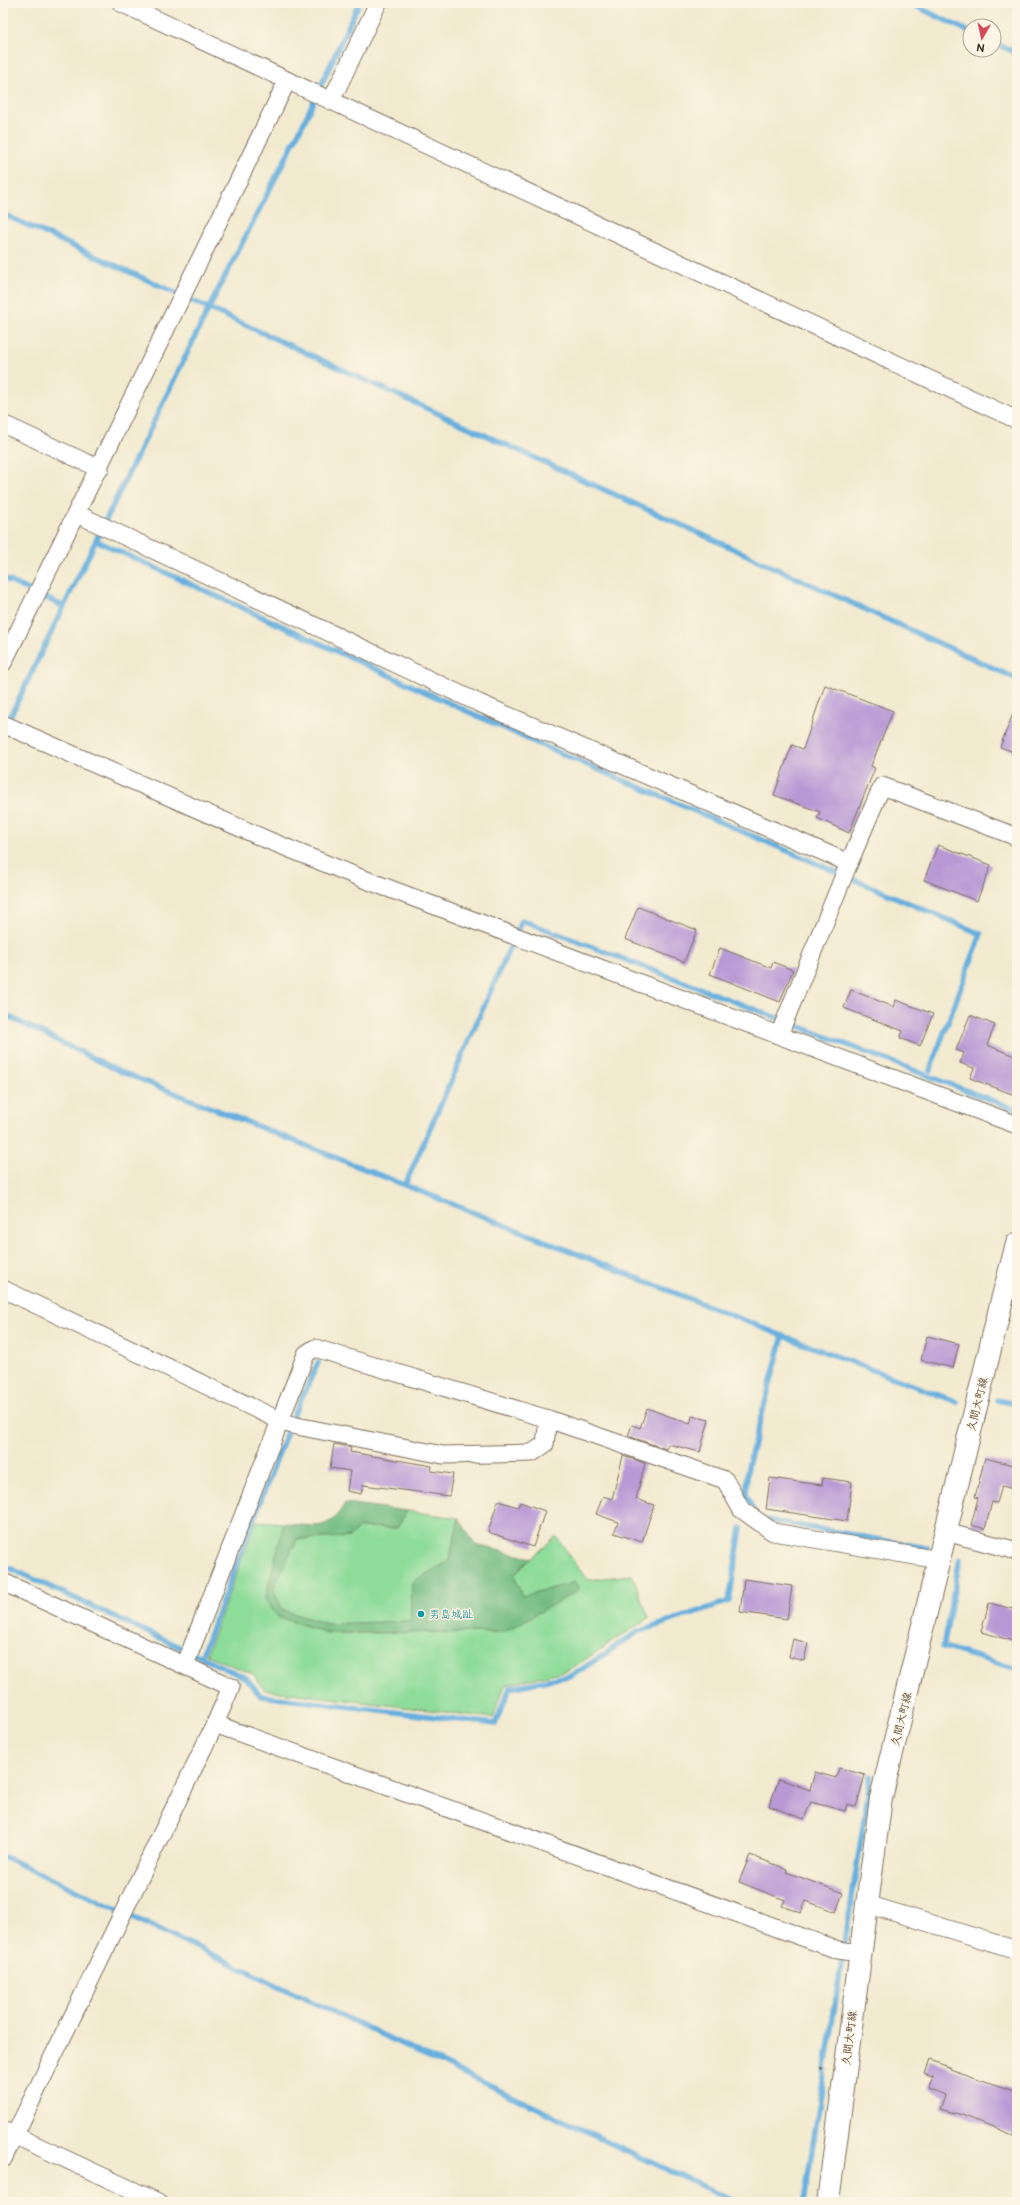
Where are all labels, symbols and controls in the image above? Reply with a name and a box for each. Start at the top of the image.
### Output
north arrow [962,18,1002,58]
text: N [975,40,986,54]
street label: 久間大町線 [965,1376,990,1432]
place label: 男島城趾 [429,1608,473,1621]
marker: 男島城趾 [416,1609,426,1619]
street label: 久間大町線 [889,1691,914,1747]
street label: 久間大町線 [840,2010,859,2066]

